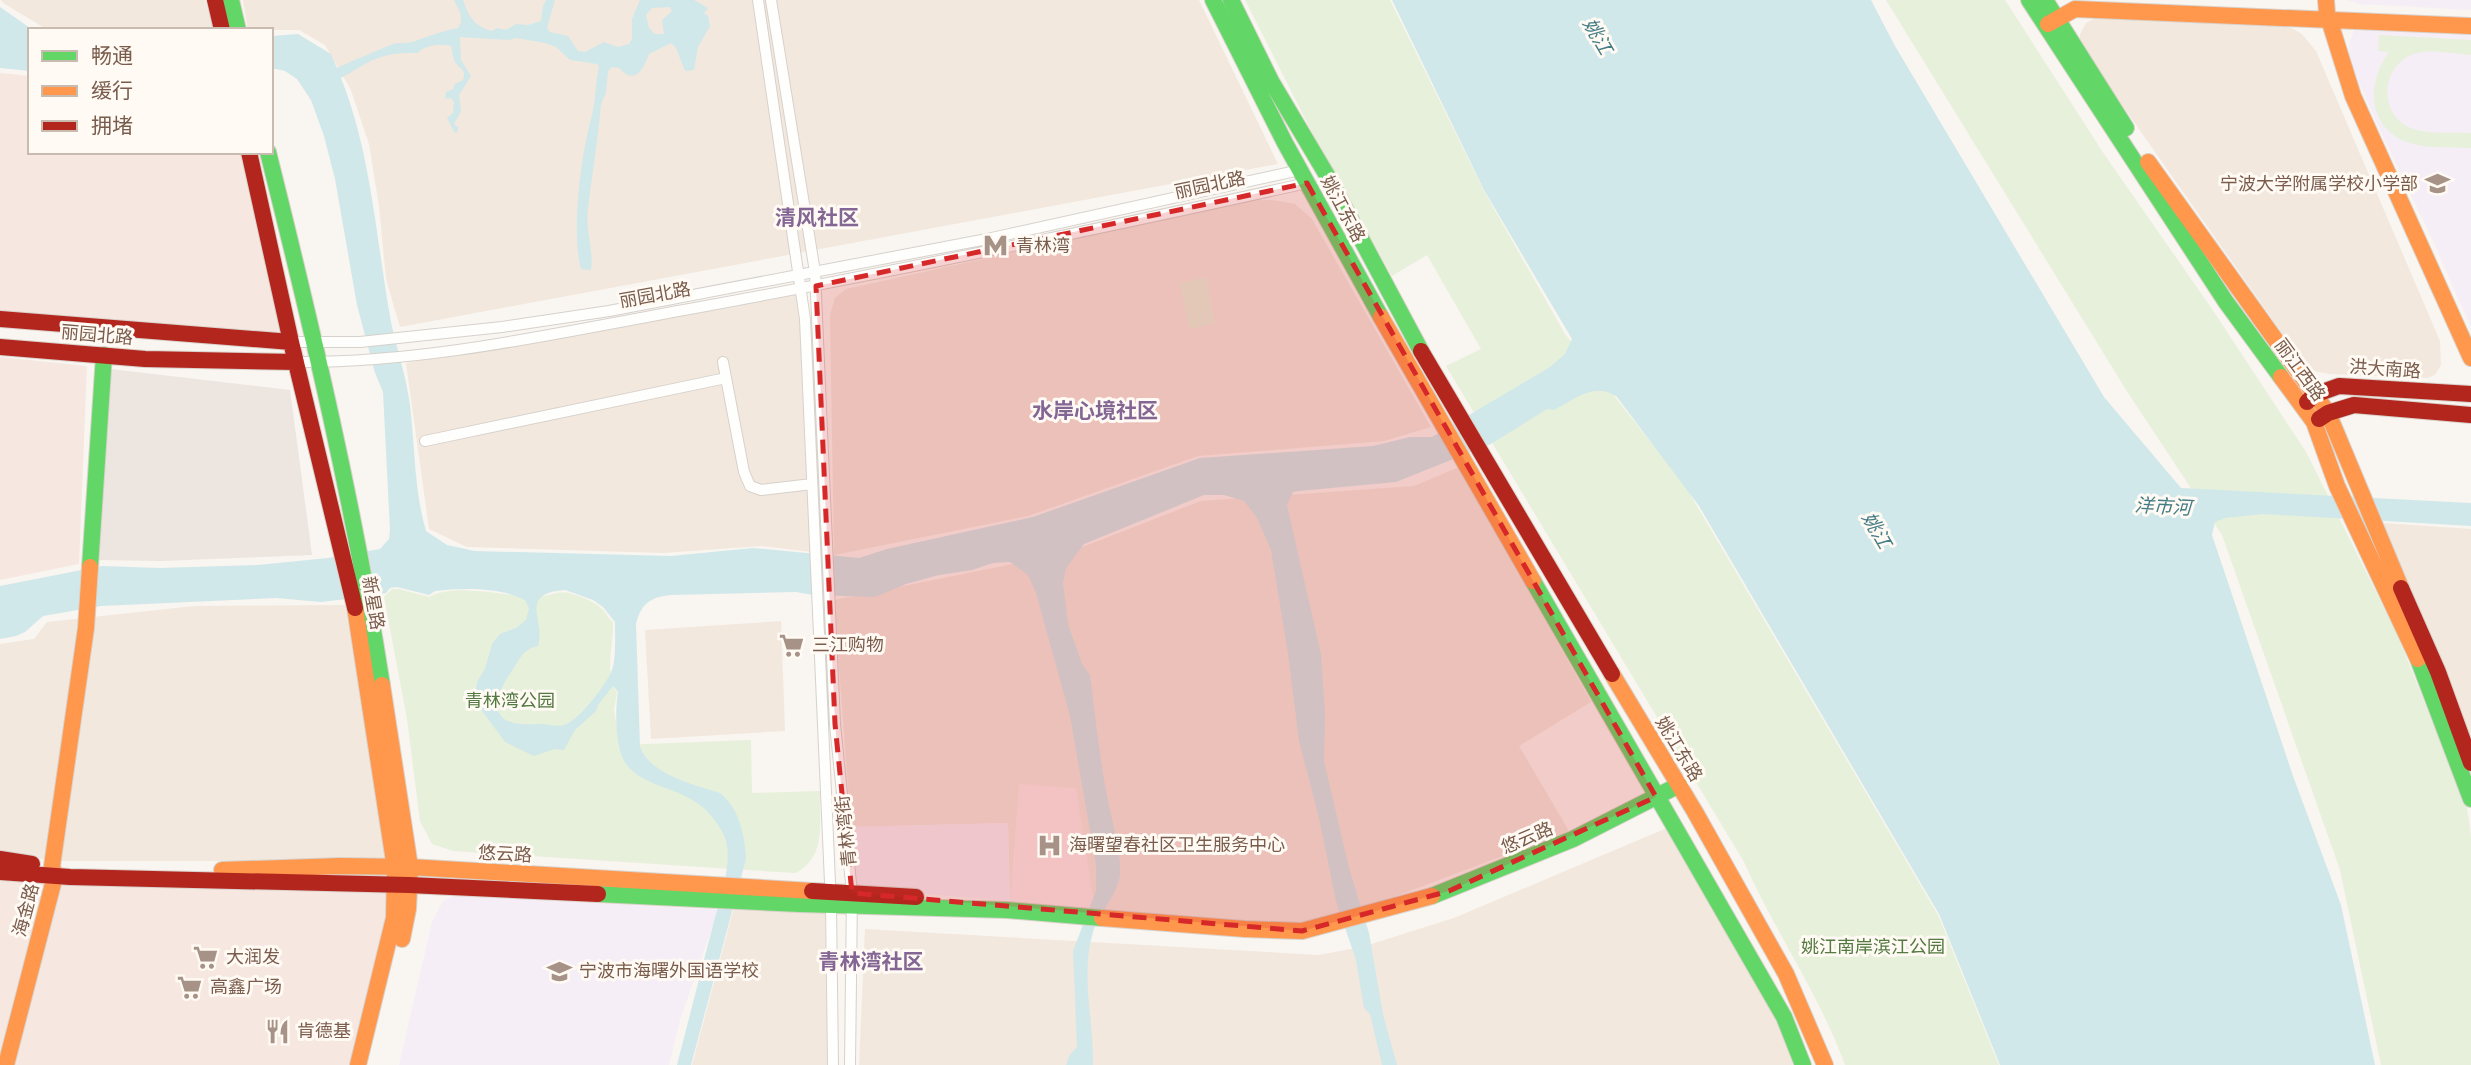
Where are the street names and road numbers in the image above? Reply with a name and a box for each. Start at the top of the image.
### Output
street label: 丽园北路 [1172,167,1248,203]
street label: 姚江东路 [1316,172,1370,246]
street label: 丽园北路 [618,278,692,312]
street label: 丽园北路 [60,321,134,349]
street label: 丽江西路 [2270,334,2330,406]
street label: 洪大南路 [2348,356,2422,382]
street label: 新星路 [357,575,389,631]
street label: 姚江东路 [1651,712,1707,786]
street label: 青林湾街 [831,794,861,868]
street label: 悠云路 [1498,817,1556,859]
street label: 悠云路 [477,842,533,866]
street label: 海金路 [8,881,44,939]

